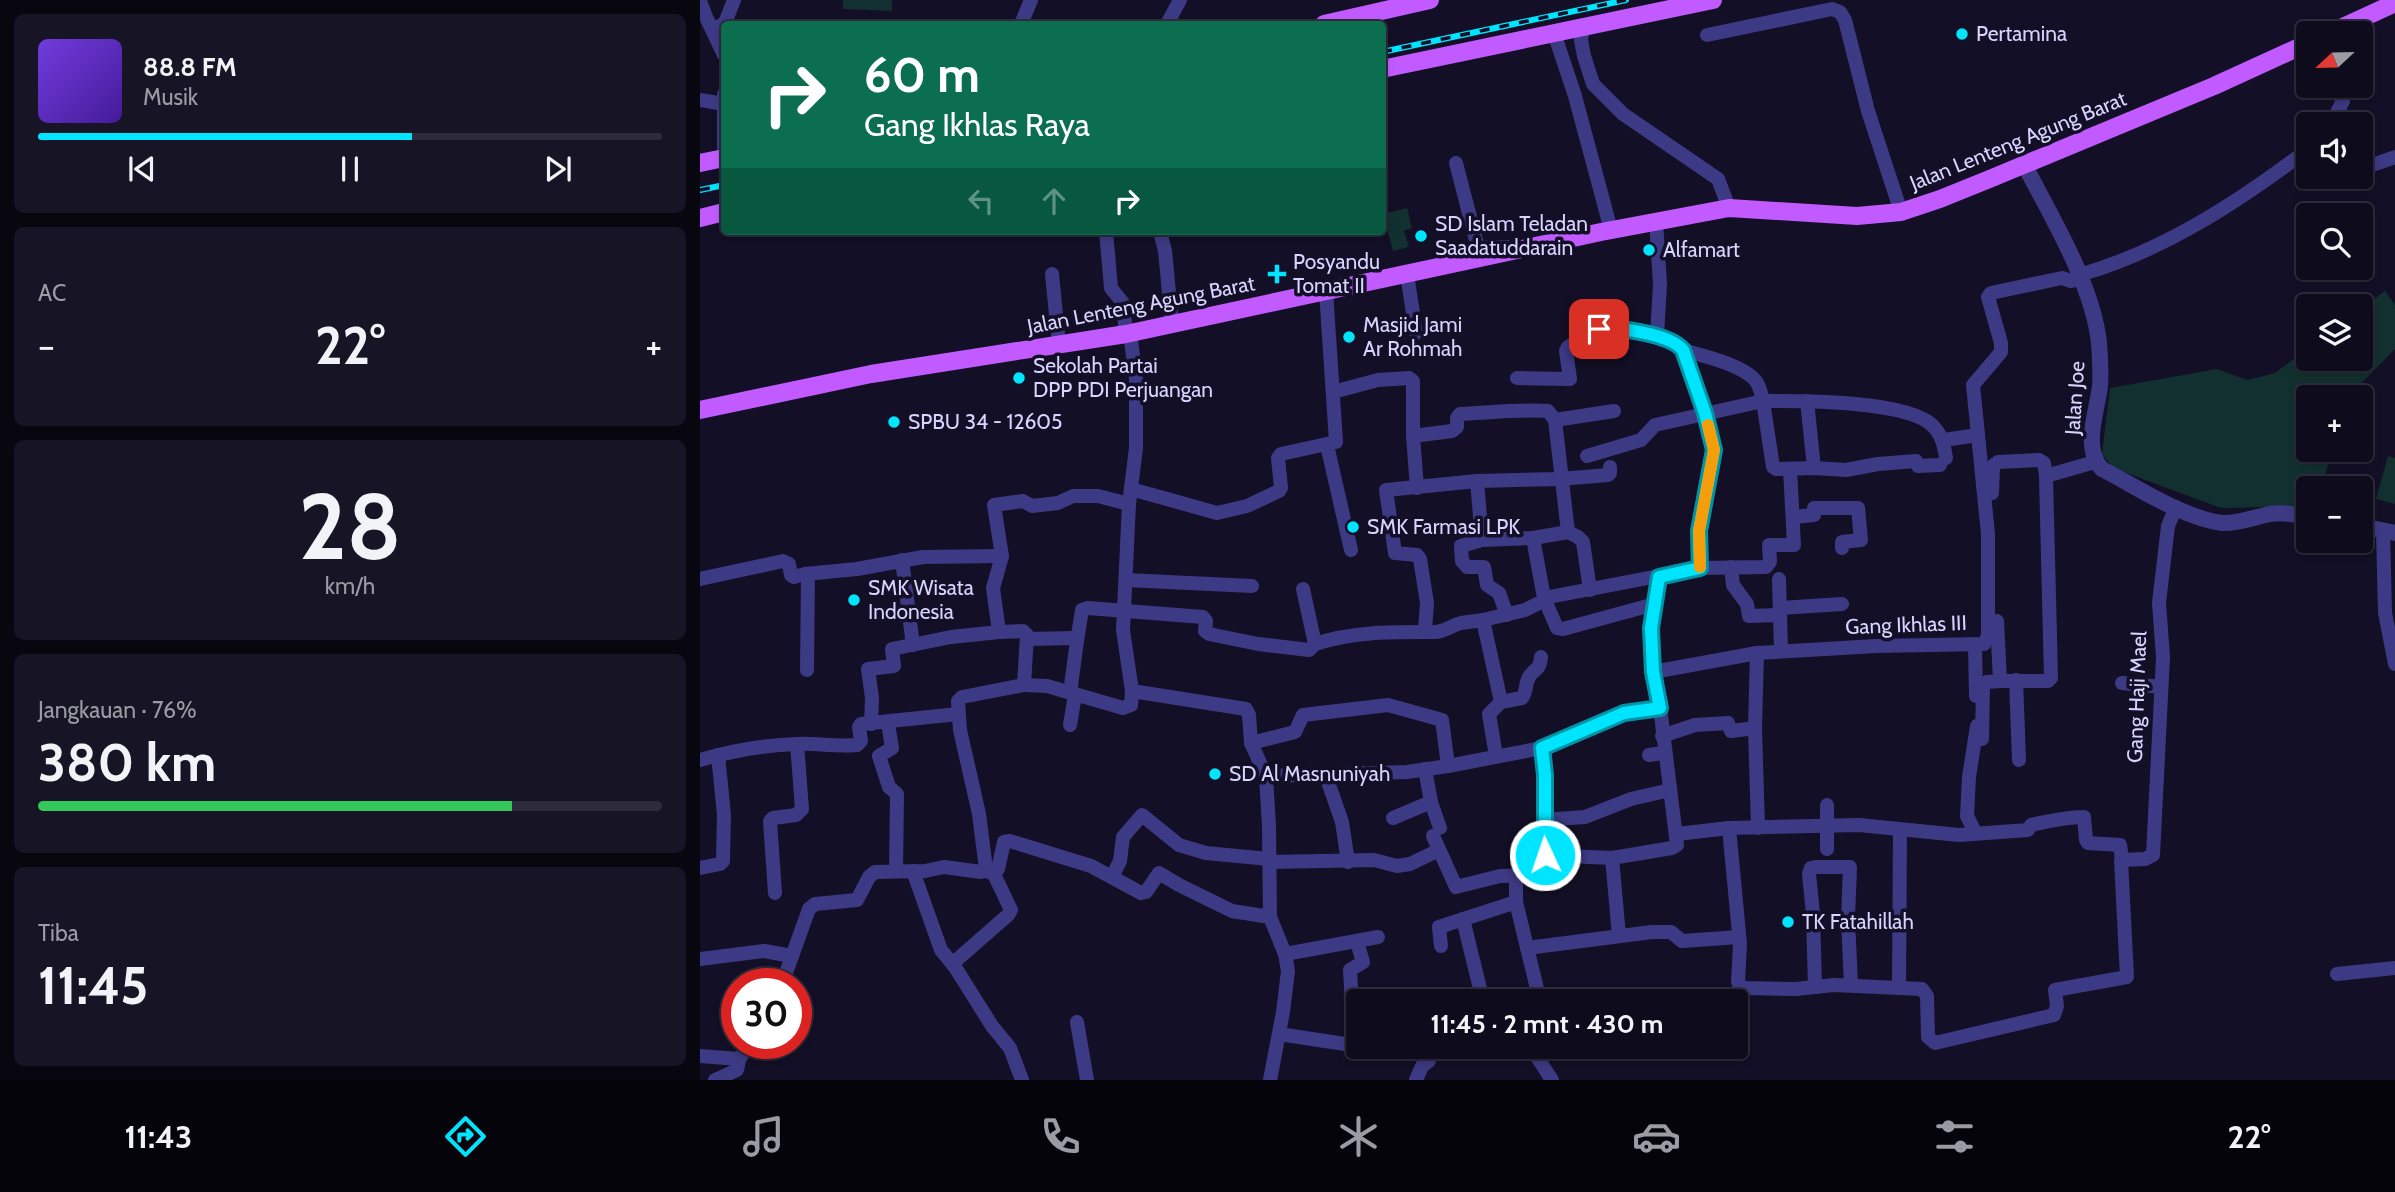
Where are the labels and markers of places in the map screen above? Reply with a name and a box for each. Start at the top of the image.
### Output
place label: Pertamina [1976,21,2067,46]
marker: Pertamina [1954,26,1970,42]
place label: SD Islam Teladan Saadatuddarain [1435,211,1588,260]
marker: SD Islam Teladan Saadatuddarain [1413,228,1429,244]
place label: Alfamart [1663,237,1740,262]
marker: Alfamart [1641,242,1657,258]
place label: Posyandu Tomat II [1293,249,1380,298]
marker: Posyandu Tomat II [1267,264,1287,284]
pin [1569,299,1629,359]
place label: Masjid Jami Ar Rohmah [1363,312,1462,361]
marker: Masjid Jami Ar Rohmah [1341,329,1357,345]
place label: Sekolah Partai DPP PDI Perjuangan [1033,353,1213,403]
marker: Sekolah Partai DPP PDI Perjuangan [1011,370,1027,386]
place label: SPBU 34 - 12605 [908,409,1062,434]
marker: SPBU 34 - 12605 [886,414,902,430]
place label: SMK Farmasi LPK [1367,514,1520,539]
marker: SMK Farmasi LPK [1345,519,1361,535]
place label: SMK Wisata Indonesia [868,575,974,624]
marker: SMK Wisata Indonesia [846,592,862,608]
place label: SD Al Masnuniyah [1229,761,1390,786]
marker: SD Al Masnuniyah [1207,766,1223,782]
place label: TK Fatahillah [1802,909,1914,934]
marker: TK Fatahillah [1780,914,1796,930]

